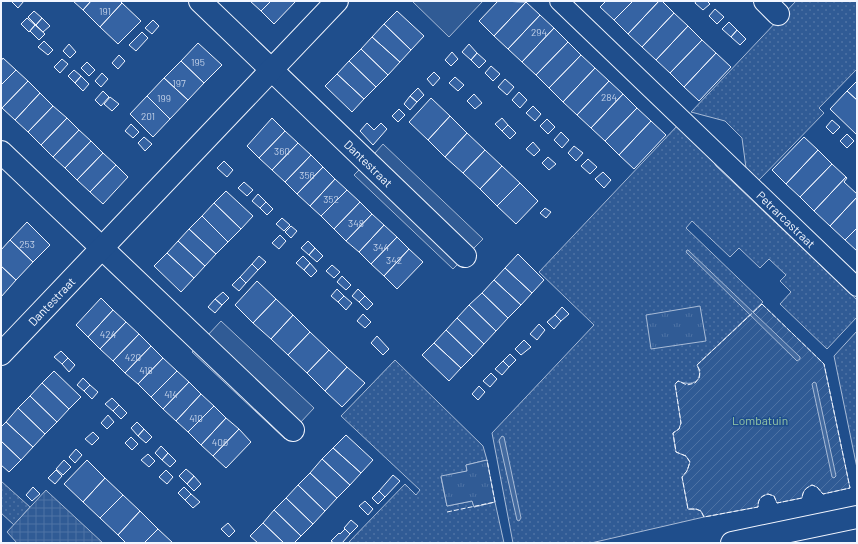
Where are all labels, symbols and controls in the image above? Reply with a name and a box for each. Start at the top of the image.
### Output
house number: 191 [99,5,111,17]
house number: 294 [531,26,547,38]
house number: 195 [191,56,205,68]
house number: 197 [172,77,186,89]
house number: 284 [601,91,617,103]
house number: 199 [157,92,171,104]
house number: 201 [141,110,155,122]
street label: Dantestraat [342,137,396,190]
house number: 360 [274,145,290,157]
house number: 356 [299,169,315,181]
street label: Petrarcastraat [754,188,818,250]
house number: 352 [323,193,339,205]
house number: 348 [348,217,364,229]
house number: 253 [19,238,35,250]
house number: 344 [373,241,389,253]
house number: 342 [386,254,402,266]
street label: Dantestraat [25,274,78,328]
house number: 424 [100,328,116,340]
house number: 420 [125,351,141,363]
house number: 418 [139,364,153,376]
house number: 414 [164,388,178,400]
house number: 410 [189,412,203,424]
park label: Lombatuin [732,413,788,427]
house number: 406 [212,436,228,448]

